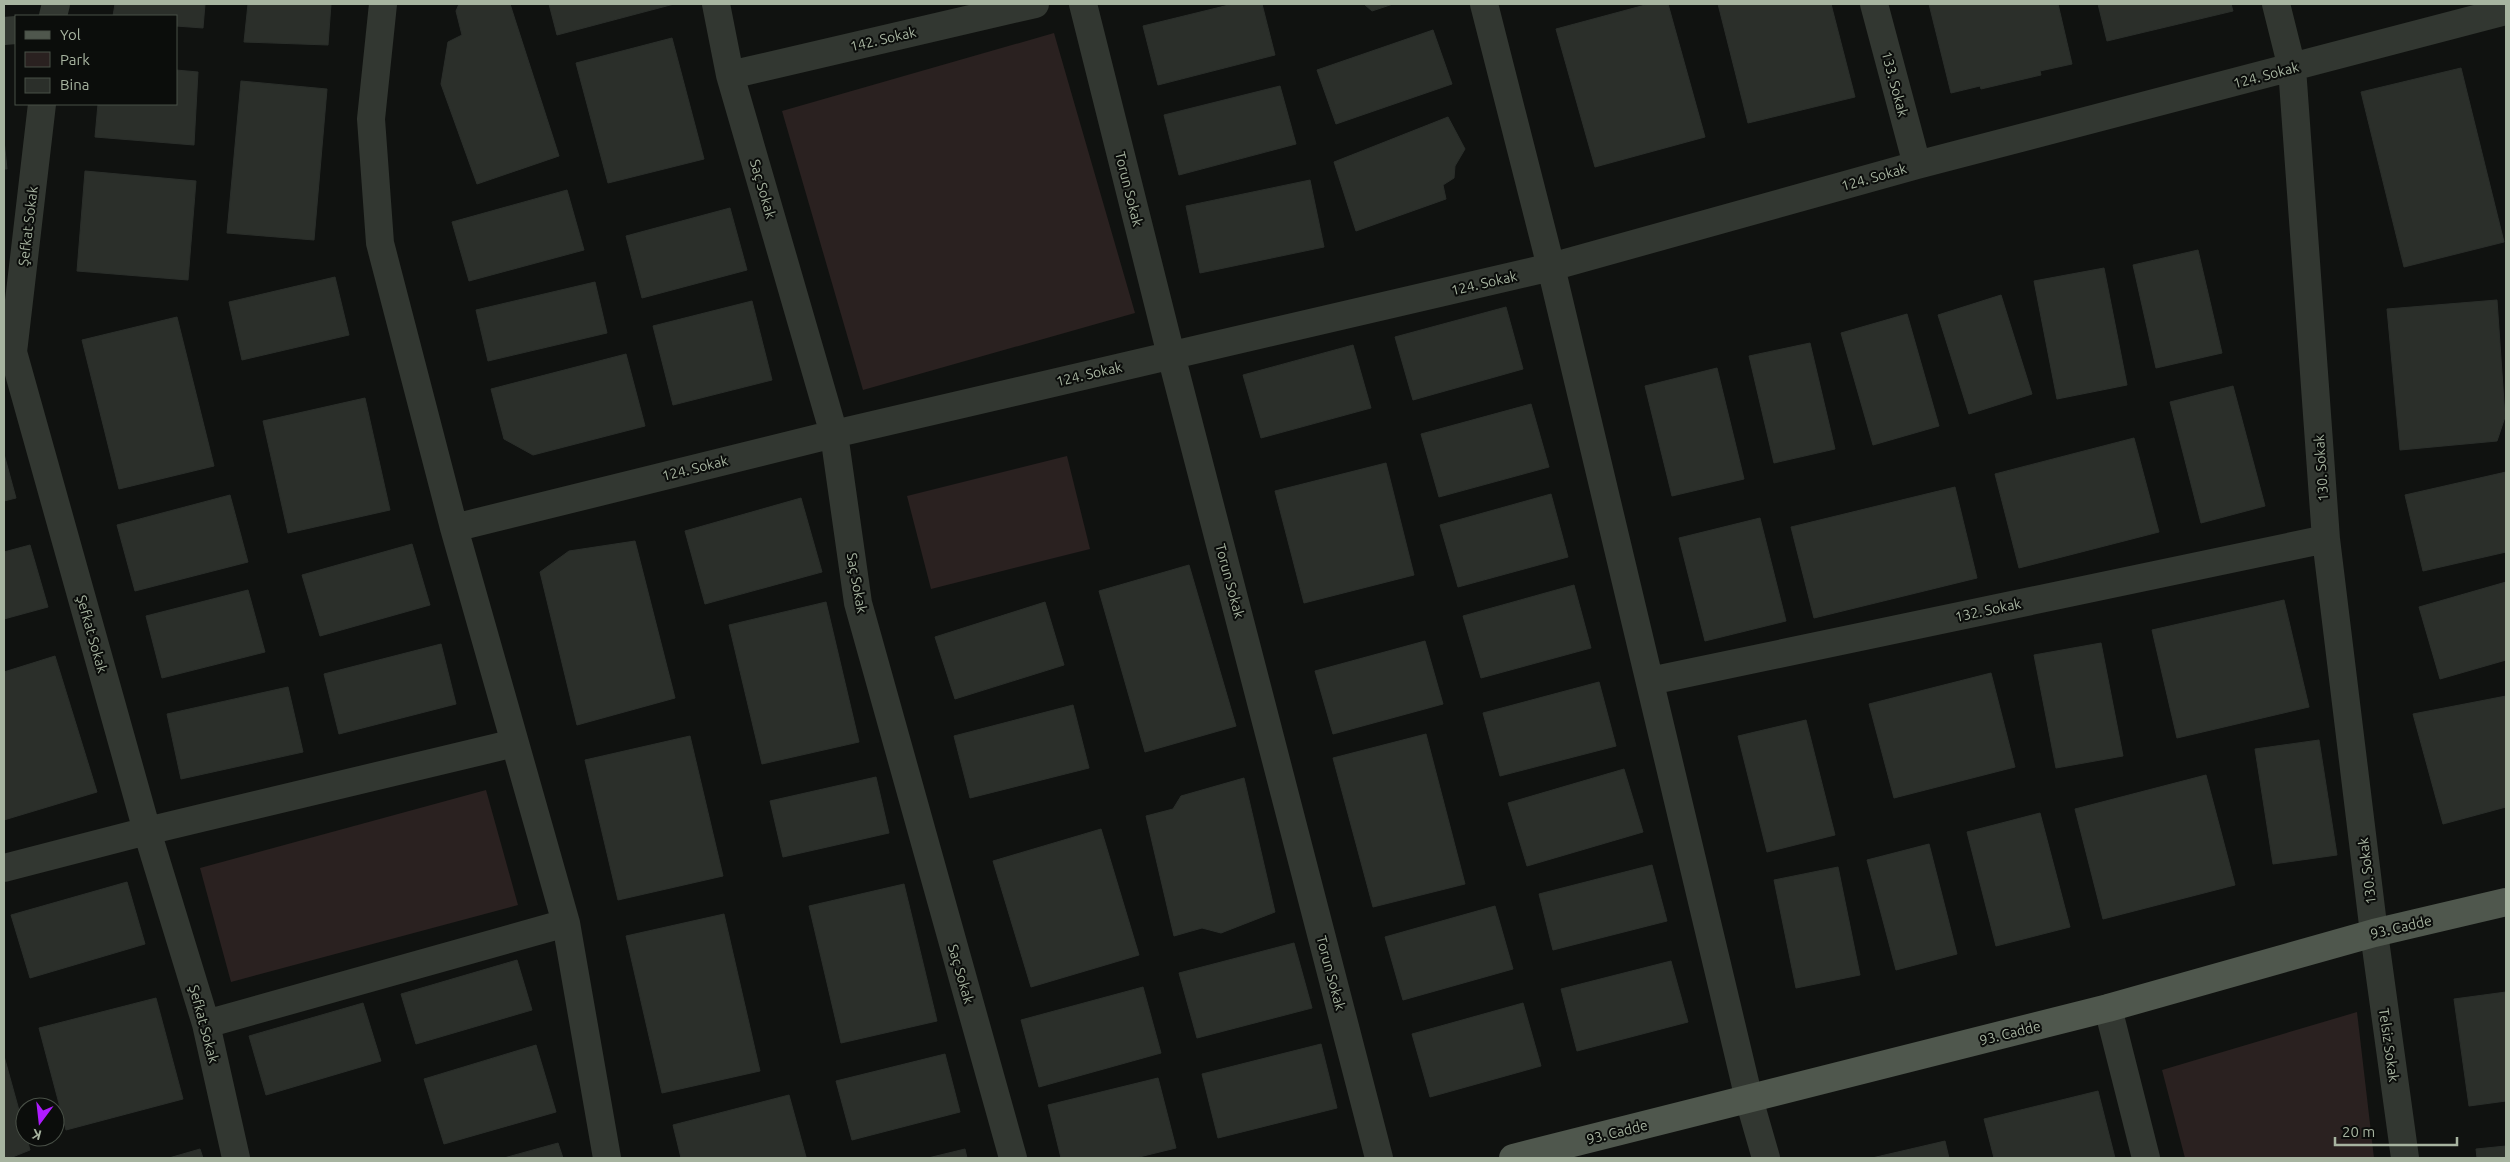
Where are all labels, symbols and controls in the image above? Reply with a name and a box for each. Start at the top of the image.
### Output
legend [15,15,178,105]
street label: 142. Sokak [848,24,918,54]
text: Yol [60,26,81,43]
street label: 133. Sokak [1879,49,1911,119]
text: Park [60,51,90,68]
street label: 124. Sokak [2231,59,2301,91]
text: Bina [60,76,89,93]
street label: Torun Sokak [1112,150,1146,228]
street label: Saç Sokak [747,157,779,221]
street label: 124. Sokak [1840,160,1908,194]
street label: Şefkat Sokak [15,185,41,267]
street label: 124. Sokak [1449,268,1519,298]
street label: 124. Sokak [1054,359,1124,389]
street label: 130. Sokak [2311,434,2331,502]
street label: 124. Sokak [660,452,730,484]
street label: Torun Sokak [1212,542,1248,620]
street label: Saç Sokak [844,552,870,614]
street label: Şefkat Sokak [73,593,111,675]
street label: 132. Sokak [1953,595,2023,625]
street label: 130. Sokak [2355,837,2379,905]
street label: 93. Cadde [2369,912,2433,942]
street label: Torun Sokak [1313,934,1349,1012]
street label: Saç Sokak [945,942,977,1006]
street label: Şefkat Sokak [186,983,222,1065]
street label: Telsiz Sokak [2376,1007,2402,1083]
street label: 93. Cadde [1978,1018,2042,1048]
north arrow [15,1097,65,1147]
scale bar [2335,1114,2458,1146]
street label: 93. Cadde [1585,1117,1649,1147]
text: 20 m [2342,1123,2375,1140]
text: K [29,1125,43,1143]

